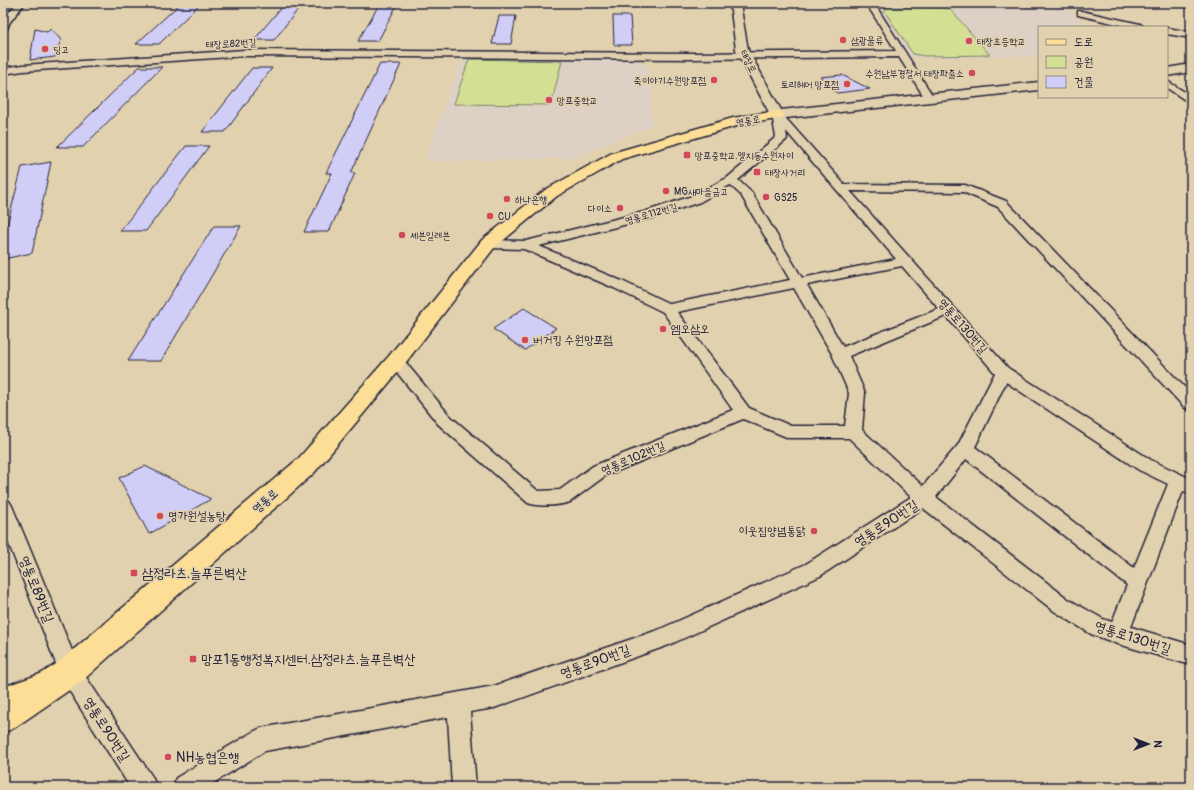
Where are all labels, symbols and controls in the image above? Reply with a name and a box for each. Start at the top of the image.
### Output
legend [1038,26,1168,98]
marker: 삼광물류 [838,35,848,45]
place label: 삼광물류 [851,35,883,47]
text: 도로 [1074,35,1093,50]
marker: 태장초등학교 [964,36,974,46]
place label: 태장초등학교 [977,36,1025,48]
street label: 태장로82번길 [205,37,257,51]
marker: 딩고 [40,44,50,54]
place label: 딩고 [53,44,69,56]
street label: 태장로 [737,48,759,75]
text: 공원 [1074,55,1093,70]
place label: 수원남부경찰서 태장파출소 [865,68,964,80]
marker: 수원남부경찰서 태장파출소 [967,68,977,78]
place label: 죽이야기수원망포점 [634,75,706,87]
marker: 죽이야기수원망포점 [709,75,719,85]
text: 건물 [1074,75,1094,90]
place label: 토리헤어 망포점 [781,79,839,91]
marker: 토리헤어 망포점 [842,79,852,89]
marker: 망포중학교 [544,95,554,105]
place label: 망포중학교 [557,95,597,107]
street label: 영통로 [735,113,761,129]
marker: 망포중학교.엘지동수원자이 [682,150,692,160]
place label: 망포중학교.엘지동수원자이 [695,150,794,162]
marker: 태장사거리 [752,167,762,177]
place label: 태장사거리 [765,167,805,179]
marker: MG새마을금고 [661,186,671,196]
place label: MG새마을금고 [674,186,728,198]
marker: GS25 [761,192,771,202]
place label: GS25 [774,192,797,204]
marker: 하나은행 [502,194,512,204]
place label: 하나은행 [515,194,547,206]
street label: 영통로112번길 [624,201,679,227]
place label: 다이소 [588,203,612,215]
marker: 다이소 [615,203,625,213]
marker: CU [485,211,495,221]
place label: CU [498,211,511,223]
marker: 세븐일레븐 [397,230,407,240]
place label: 세븐일레븐 [410,230,450,242]
street label: 영통로130번길 [935,296,991,357]
place label: 엠오삼오 [671,322,710,337]
marker: 엠오삼오 [658,324,668,334]
place label: 버거킹 수원망포점 [533,333,613,348]
marker: 버거킹 수원망포점 [520,335,530,345]
street label: 영통로102번길 [599,438,668,479]
street label: 영통로 [249,486,281,517]
street label: 영통로90번길 [851,496,922,550]
place label: 명가원설농탕 [168,509,226,524]
marker: 명가원설농탕 [155,511,165,521]
place label: 이웃집양념통닭 [738,524,806,539]
marker: 이웃집양념통닭 [809,526,819,536]
street label: 영통로89번길 [15,553,58,626]
place label: 삼정라츠.늘푸른벽산 [142,565,247,582]
marker: 삼정라츠.늘푸른벽산 [129,568,139,578]
street label: 영통로130번길 [1093,617,1174,658]
street label: 영통로90번길 [558,641,633,682]
place label: 망포1동행정복지센터.삼정라츠.늘푸른벽산 [201,651,416,668]
marker: 망포1동행정복지센터.삼정라츠.늘푸른벽산 [188,654,198,664]
street label: 영통로90번길 [80,694,134,765]
north arrow [1128,724,1168,764]
text: N [1151,740,1164,748]
place label: NH농협은행 [176,749,239,766]
marker: NH농협은행 [163,752,173,762]

